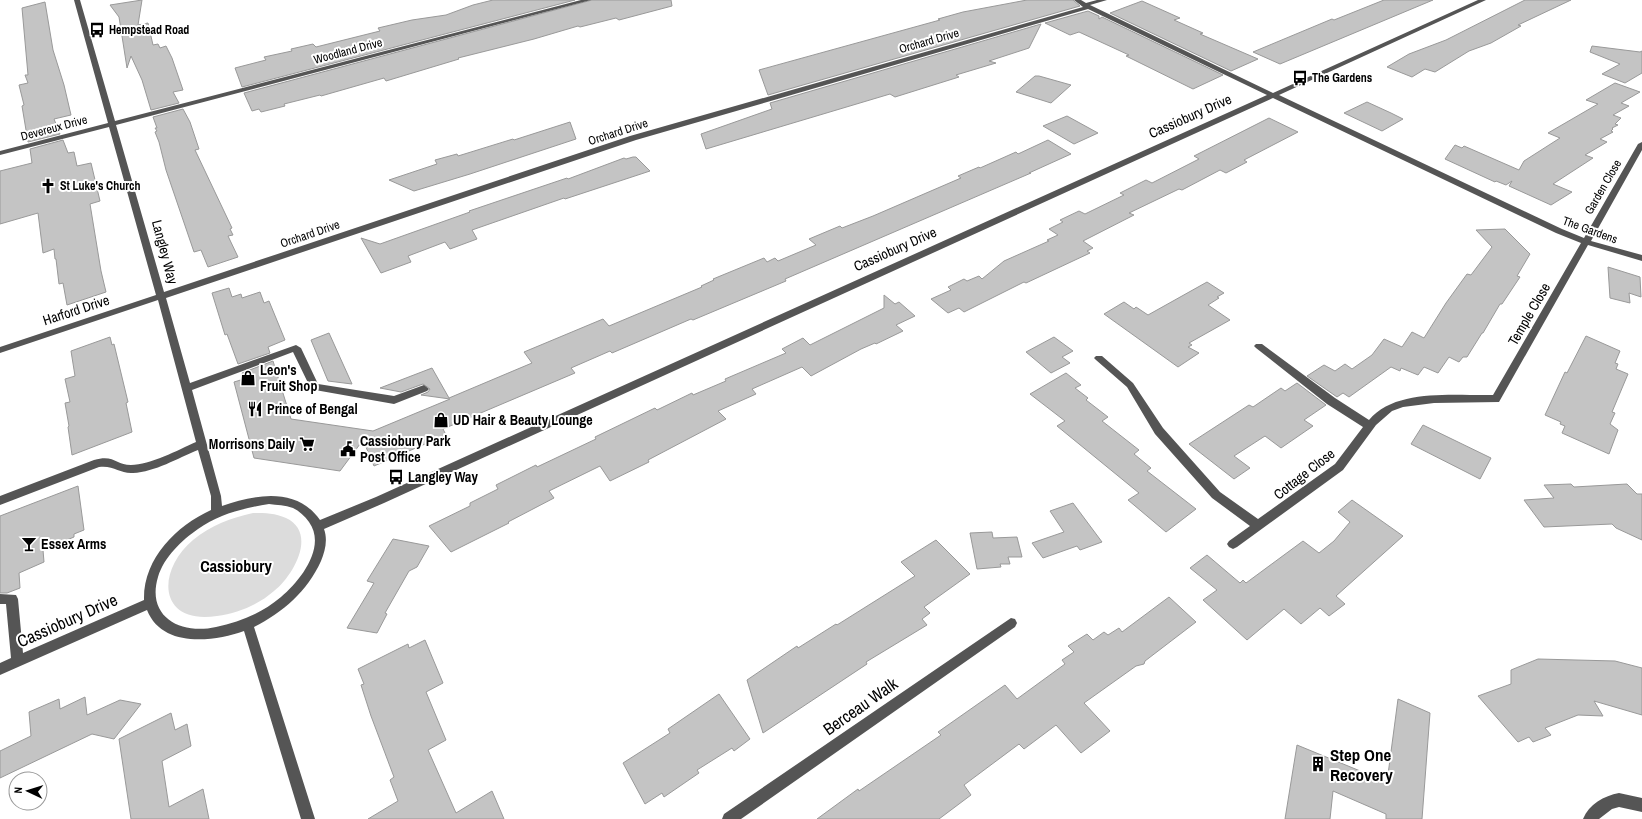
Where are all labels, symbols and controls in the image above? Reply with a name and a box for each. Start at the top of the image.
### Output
bus stop icon: Hempstead Road [88,21,106,39]
place label: Hempstead Road [109,22,189,38]
street label: Orchard Drive [897,25,961,57]
street label: Woodland Drive [312,34,384,68]
bus stop icon: The Gardens [1291,69,1309,87]
place label: The Gardens [1312,70,1373,86]
street label: Cassiobury Drive [1146,90,1234,142]
street label: Devereux Drive [19,111,89,145]
street label: Orchard Drive [586,115,650,149]
street label: Garden Close [1581,157,1625,217]
church icon: St Luke's Church [39,177,57,195]
place label: St Luke's Church [60,178,141,194]
street label: The Gardens [1560,213,1620,247]
street label: Orchard Drive [278,216,342,252]
street label: Langley Way [148,218,182,286]
street label: Cassiobury Drive [851,223,939,275]
street label: Temple Close [1504,279,1554,349]
street label: Harford Drive [40,291,112,329]
place label: Leon's Fruit Shop [260,361,317,395]
shop icon: Leon's Fruit Shop [239,369,257,387]
restaurant icon: Prince of Bengal [246,400,264,418]
place label: Prince of Bengal [267,400,358,418]
shop icon: UD Hair & Beauty Lounge [432,411,450,429]
place label: UD Hair & Beauty Lounge [453,411,593,429]
place label: Cassiobury Park Post Office [360,432,451,466]
place label: Morrisons Daily [209,435,296,453]
supermarket icon: Morrisons Daily [298,435,316,453]
public building icon: Cassiobury Park Post Office [339,440,357,458]
street label: Cottage Close [1270,445,1338,503]
bus stop icon: Langley Way [387,468,405,486]
place label: Langley Way [408,468,478,486]
bar icon: Essex Arms [20,535,38,553]
place label: Essex Arms [41,535,106,553]
district label: Cassiobury [200,555,272,577]
street label: Cassiobury Drive [13,587,121,652]
street label: Berceau Walk [818,672,902,740]
place label: Step One Recovery [1330,743,1393,786]
building icon: Step One Recovery [1309,755,1327,773]
north arrow [8,771,48,811]
text: N [11,787,25,794]

